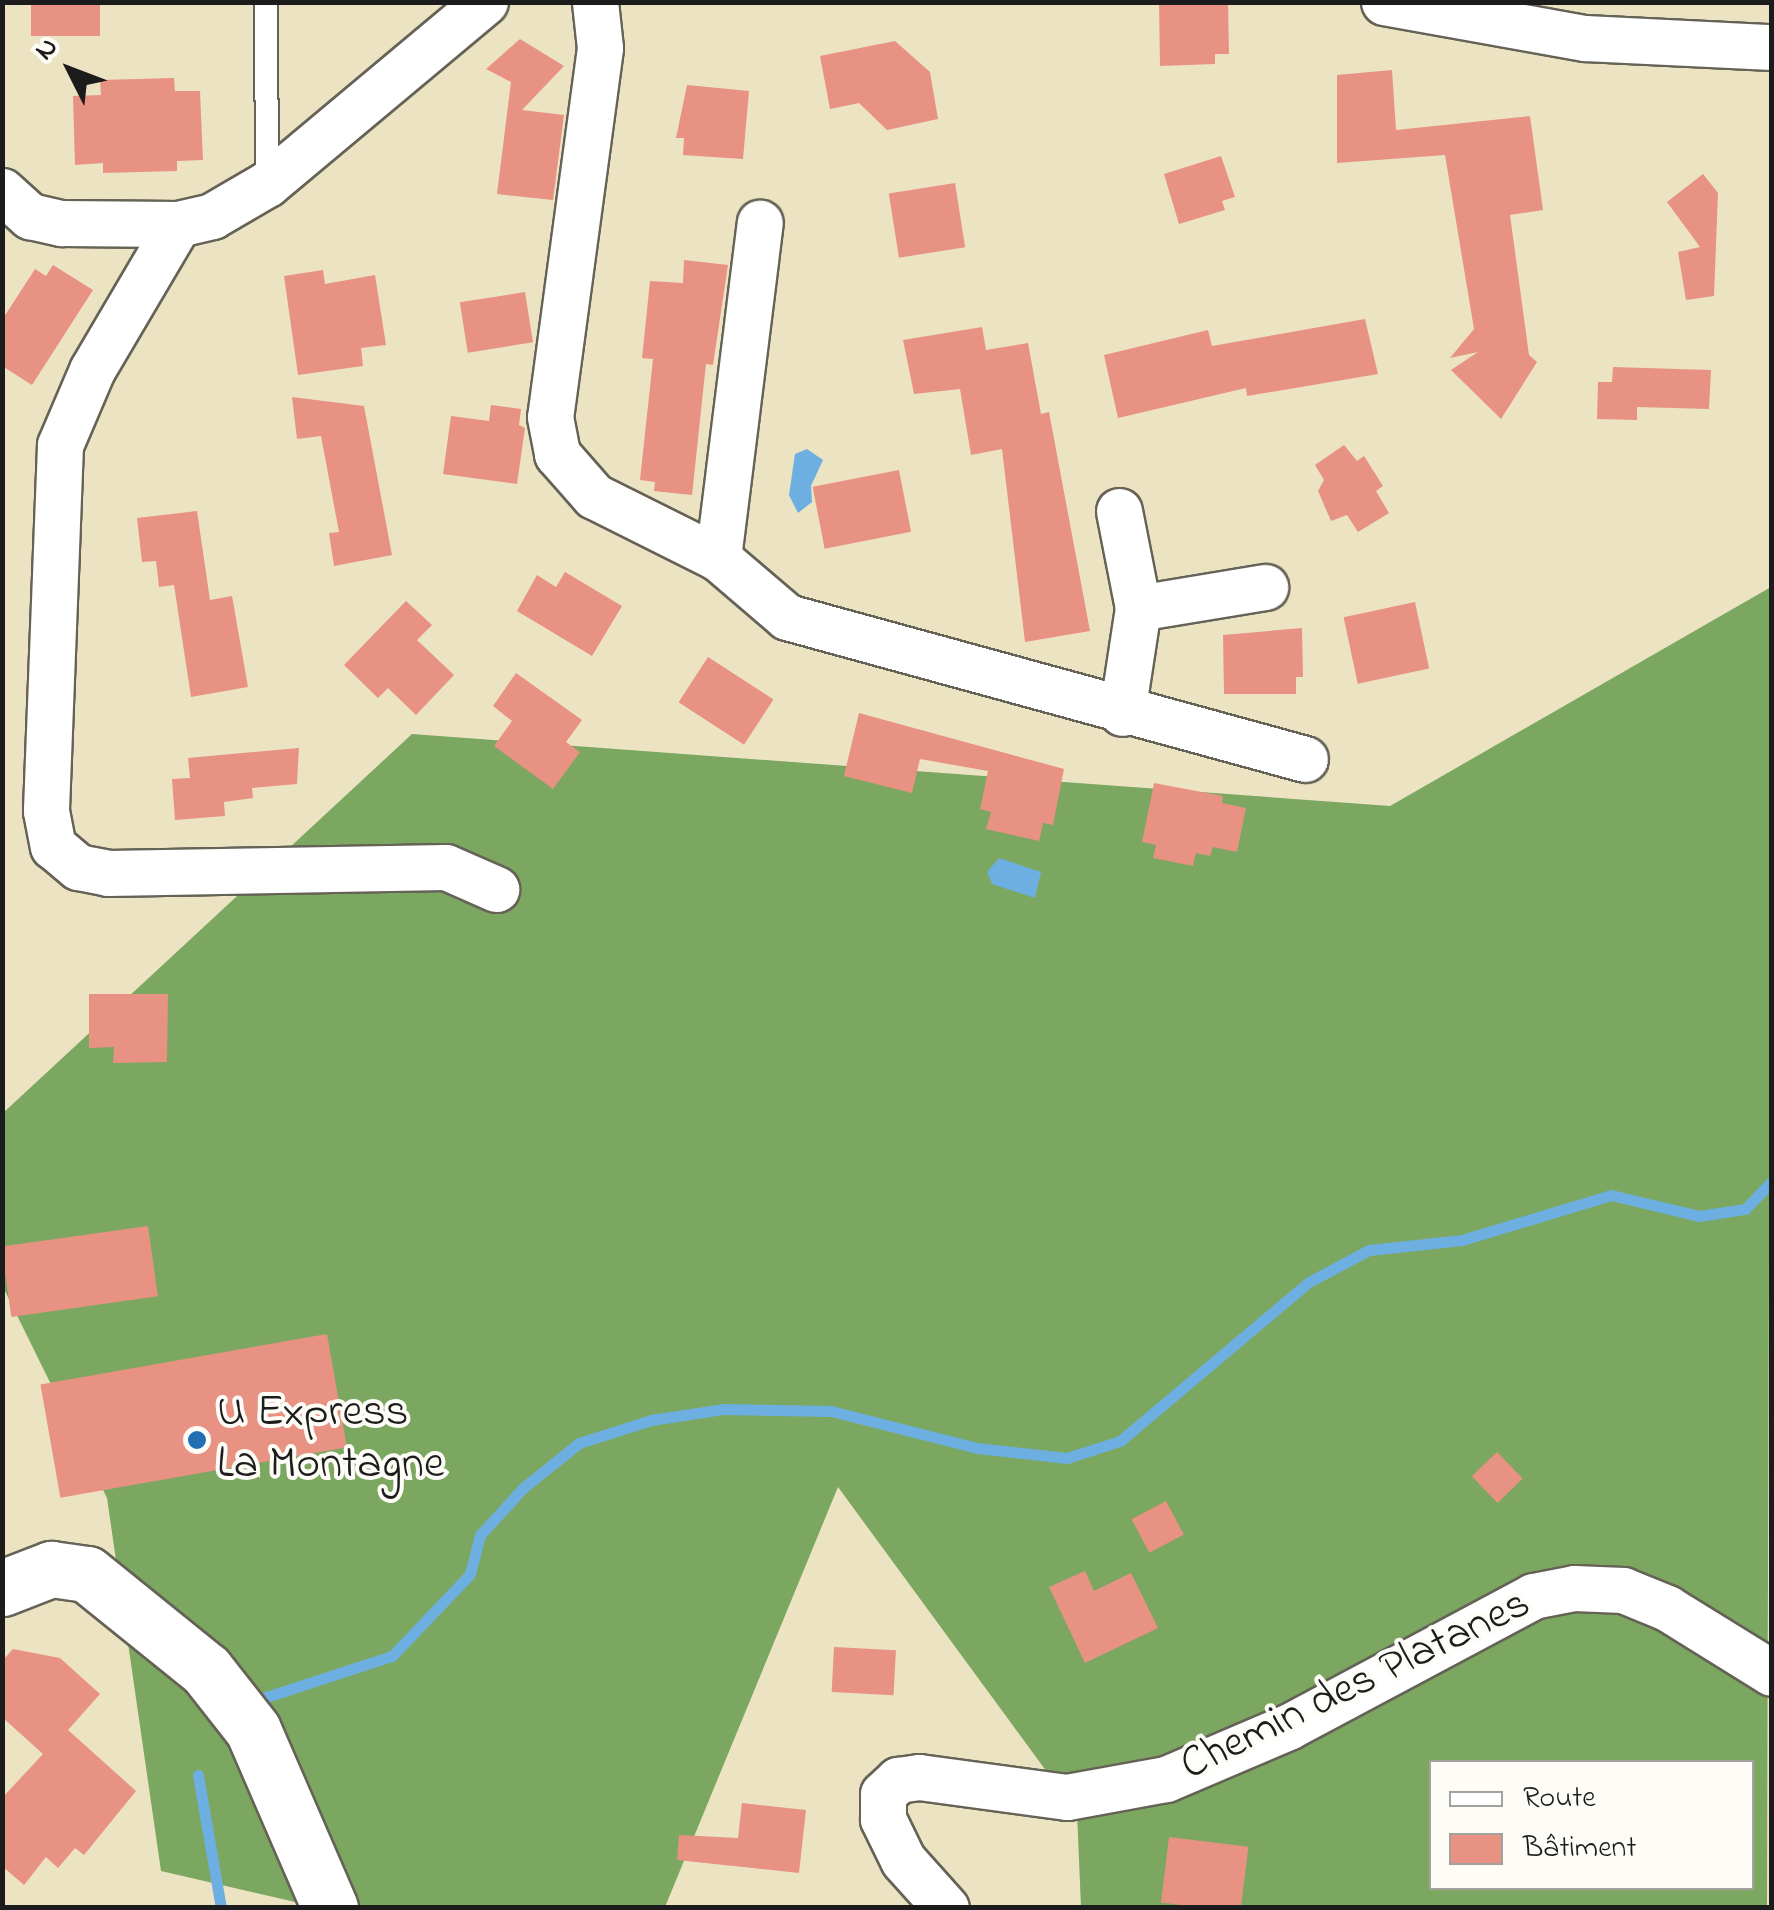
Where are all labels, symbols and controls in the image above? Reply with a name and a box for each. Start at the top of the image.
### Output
north arrow [20,20,120,120]
text: N [26,29,69,70]
place label: U Express La Montagne [217,1387,444,1493]
marker: U Express La Montagne [186,1429,208,1451]
street label: Chemin des Platanes [1172,1578,1540,1794]
legend [1429,1760,1754,1890]
text: Route [1523,1777,1596,1821]
text: Bâtiment [1523,1827,1636,1871]

